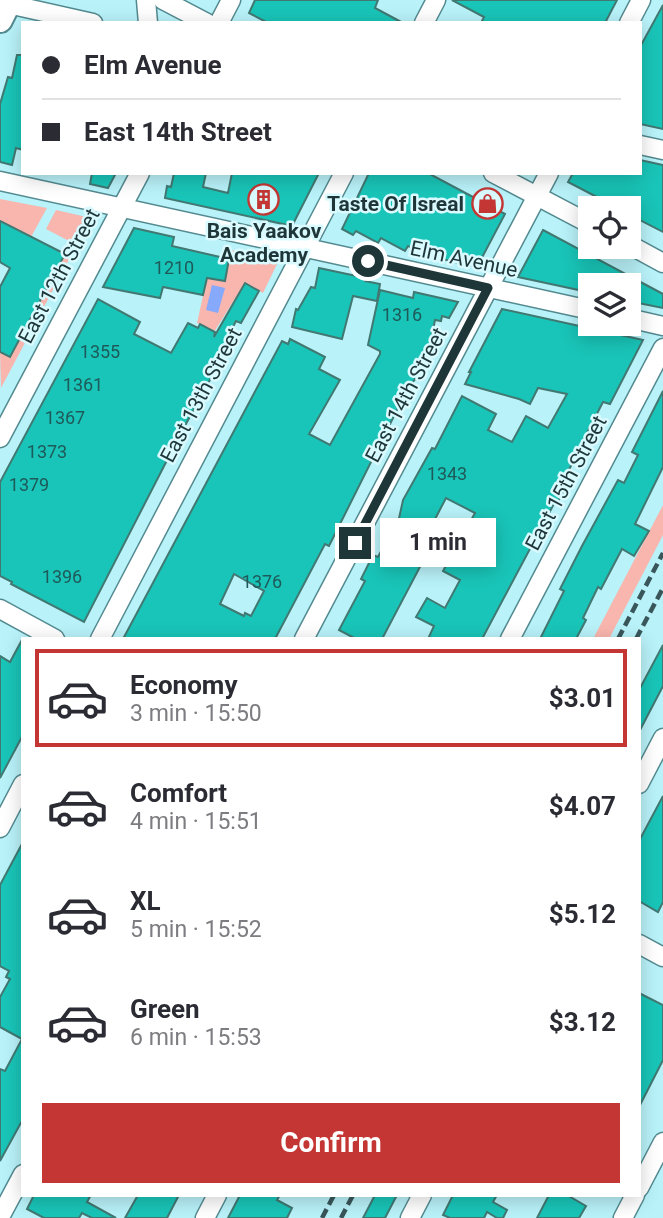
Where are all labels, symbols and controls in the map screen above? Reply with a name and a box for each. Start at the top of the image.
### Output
text: Elm Avenue [84,50,222,80]
text: East 14th Street [84,117,272,147]
building icon: Bais Yaakov Academy [247,182,281,216]
shop icon: Taste Of Isreal [470,187,504,221]
place label: Taste Of Isreal [327,192,464,216]
map controls [578,196,641,336]
button: locate [578,196,641,259]
street label: East 12th Street [13,205,105,347]
place label: Bais Yaakov Academy [207,219,322,267]
street label: Elm Avenue [408,236,520,282]
route start [352,245,384,277]
house number: 1210 [154,257,194,278]
button: layers [578,273,641,336]
house number: 1316 [382,304,422,325]
street label: East 13th Street [155,324,247,466]
street label: East 14th Street [360,324,452,466]
house number: 1355 [80,341,120,362]
house number: 1361 [63,374,103,395]
house number: 1367 [45,407,85,428]
street label: East 15th Street [520,412,612,554]
house number: 1373 [27,441,67,462]
house number: 1343 [427,463,467,484]
house number: 1379 [9,474,49,495]
callout: 1 min [380,518,495,568]
route end [339,527,371,559]
text: 1 min [409,529,467,556]
house number: 1396 [42,566,82,587]
house number: 1376 [242,571,282,592]
icon: car [46,667,109,730]
text: Economy [130,670,237,700]
text: $3.01 [549,683,616,713]
text: 3 min · 15:50 [130,700,262,727]
icon: car [46,775,109,838]
text: Comfort [130,778,227,808]
text: $4.07 [549,791,616,821]
text: 4 min · 15:51 [130,808,262,835]
icon: car [46,883,109,946]
text: XL [130,886,161,916]
text: $5.12 [549,899,616,929]
text: 5 min · 15:52 [130,916,262,943]
icon: car [46,991,109,1054]
text: Green [130,994,200,1024]
text: $3.12 [549,1007,616,1037]
text: 6 min · 15:53 [130,1024,262,1051]
button: Confirm [42,1103,620,1183]

